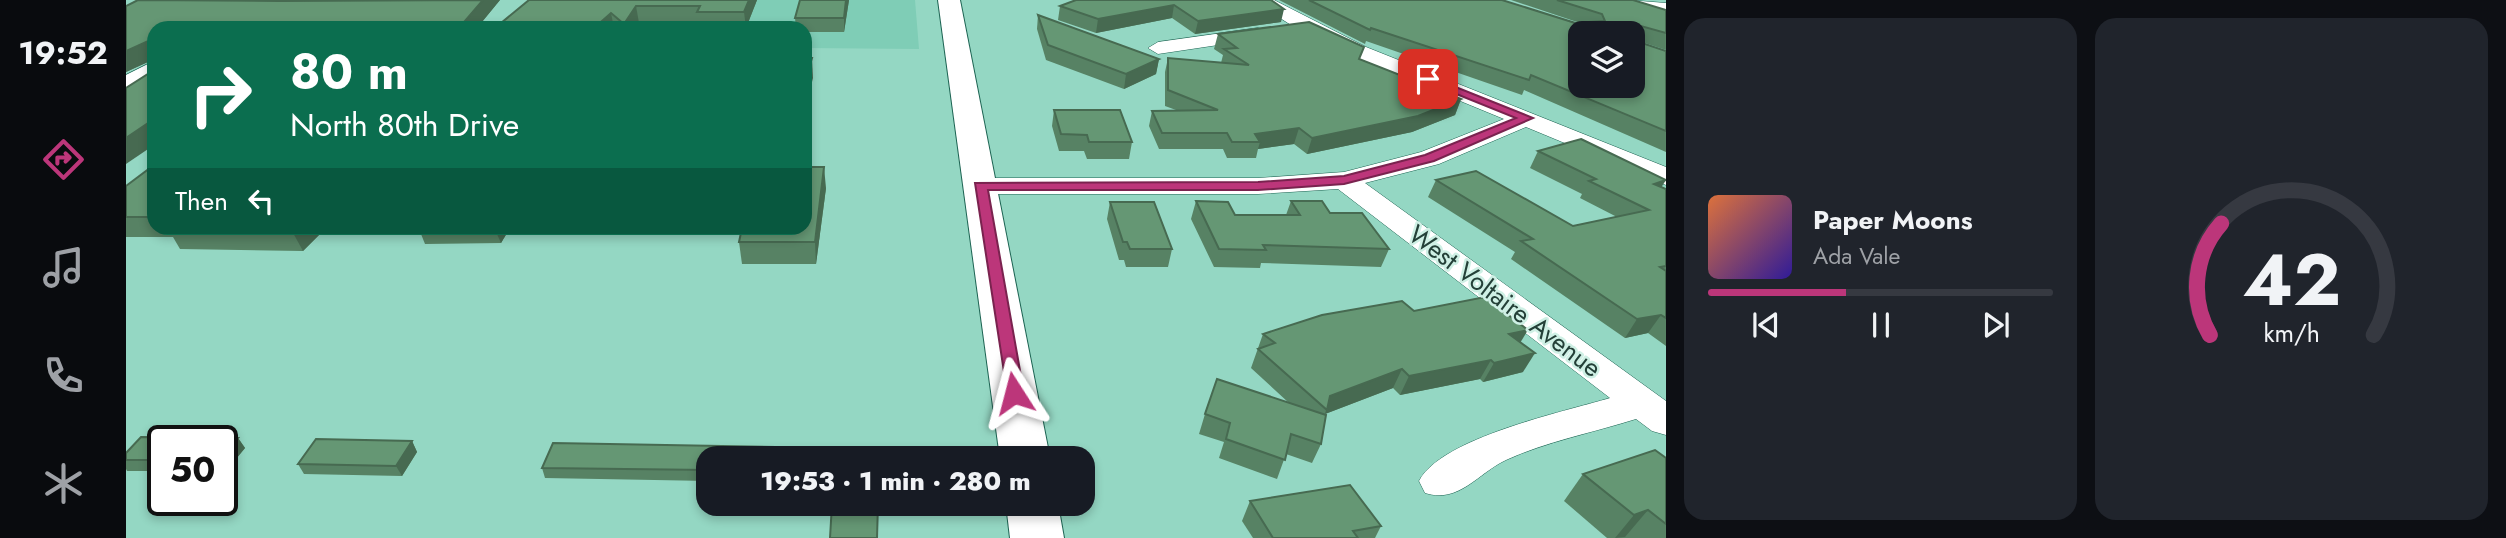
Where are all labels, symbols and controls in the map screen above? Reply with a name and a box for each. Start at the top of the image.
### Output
map controls [1568,21,1645,98]
button: layers [1568,21,1645,98]
text: 19:52 [18,30,108,76]
text: 80 m [290,37,408,107]
icon: right [175,49,266,140]
pin [1398,49,1458,109]
icon: arrive [1409,60,1447,98]
text: North 80th Drive [290,102,519,148]
icon: directions [39,135,88,184]
text: Then [175,182,228,220]
icon: left [242,182,280,220]
text: Paper Moons [1813,201,1973,239]
street label: West Voltaire Avenue [1401,216,1609,386]
text: 42 [2242,227,2341,332]
text: Ada Vale [1813,239,1900,273]
icon: music [39,243,88,292]
icon: previous [1747,306,1785,344]
icon: pause [1862,306,1900,344]
icon: next [1977,306,2015,344]
text: km/h [2263,315,2320,351]
icon: phone [39,351,88,400]
position arrow [977,356,1051,430]
speed limit sign: 50 [147,425,238,516]
icon: climate [39,459,88,508]
text: 19:53 · 1 min · 280 m [760,462,1031,500]

